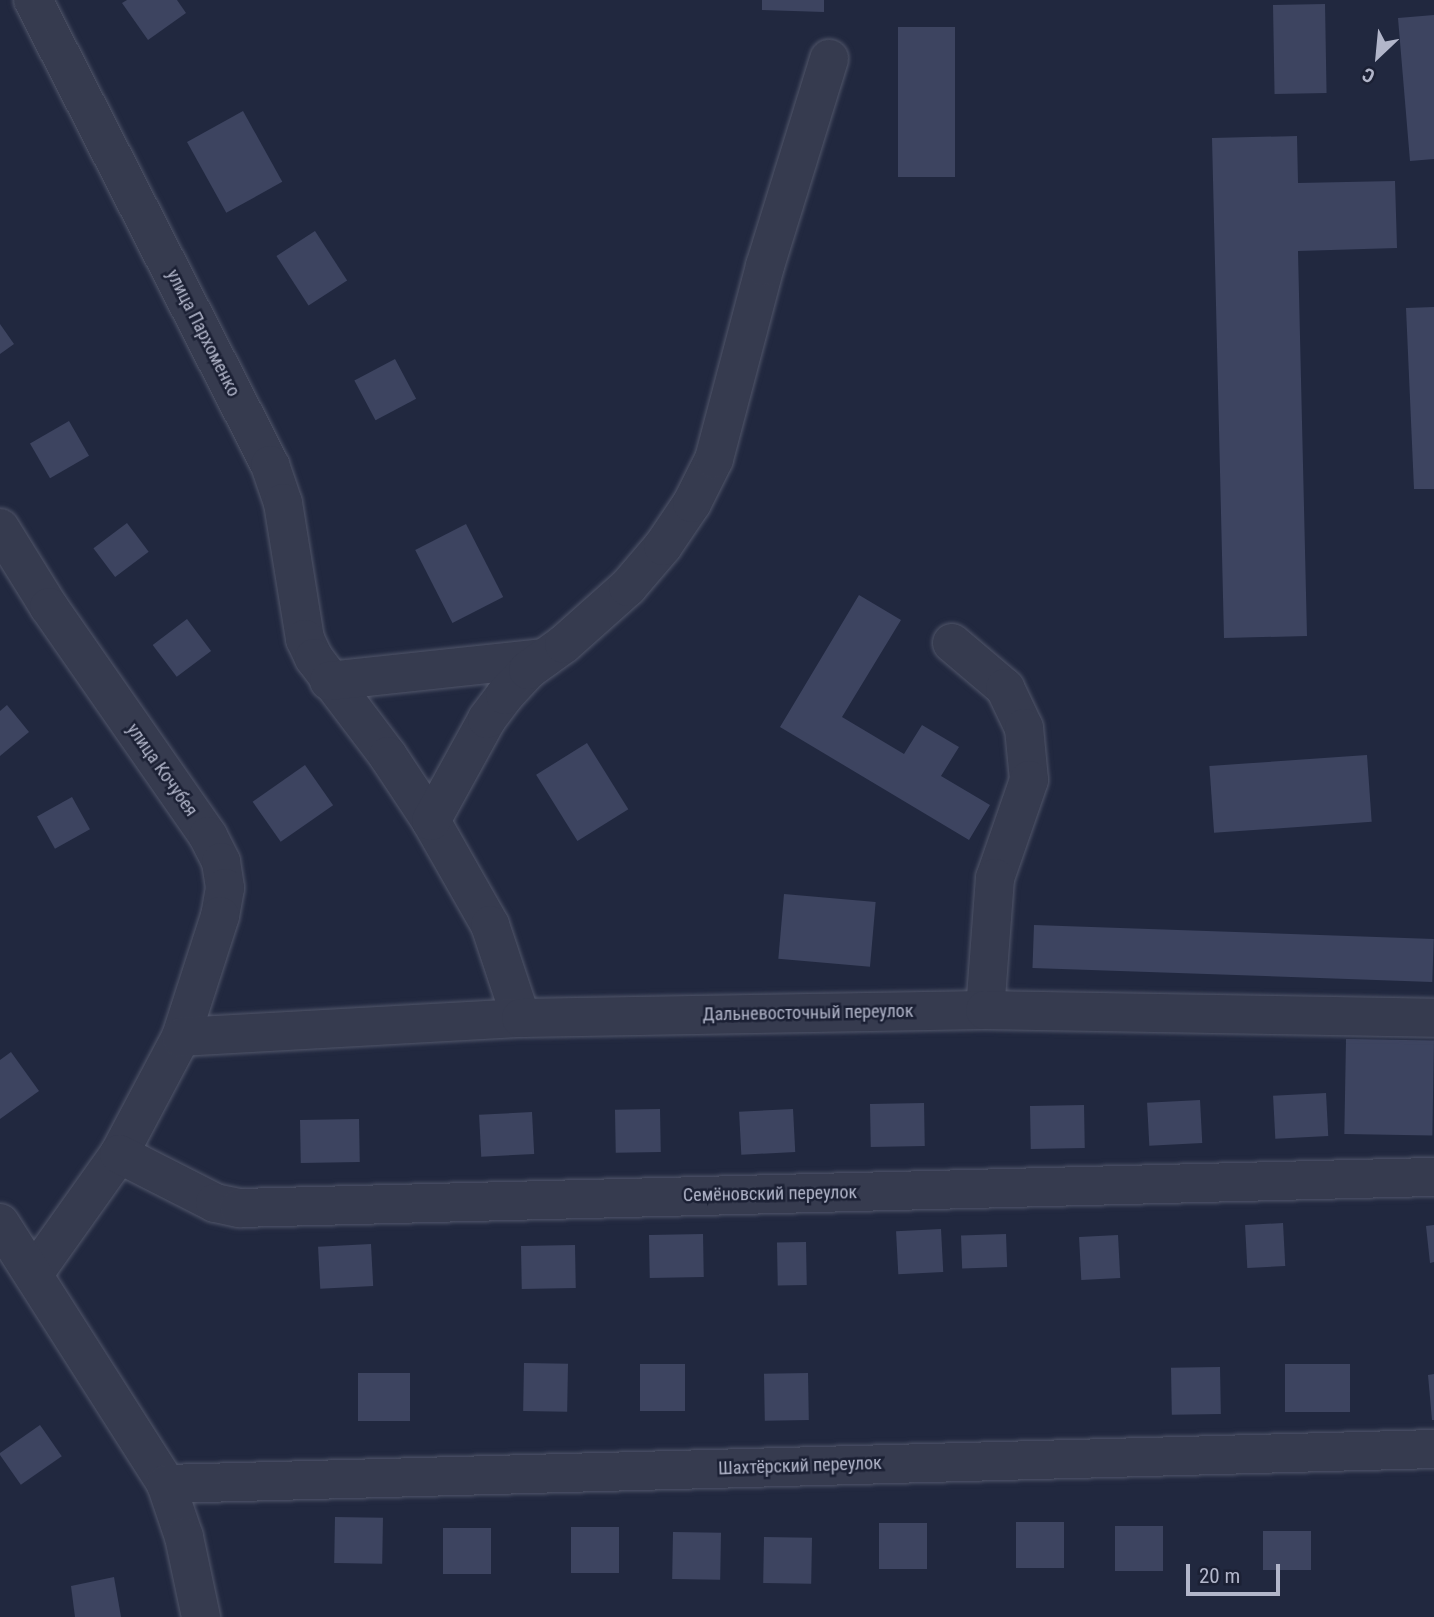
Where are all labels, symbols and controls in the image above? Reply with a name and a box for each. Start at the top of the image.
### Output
north arrow [1343,21,1413,91]
text: С [1359,63,1378,88]
street label: улица Пархоменко [162,266,244,400]
street label: улица Кочубея [122,719,202,821]
street label: Дальневосточный переулок [702,1000,914,1026]
street label: Семёновский переулок [683,1182,857,1206]
street label: Шахтёрский переулок [718,1452,882,1480]
scale bar [1189,1550,1284,1594]
text: 20 m [1199,1564,1240,1588]

